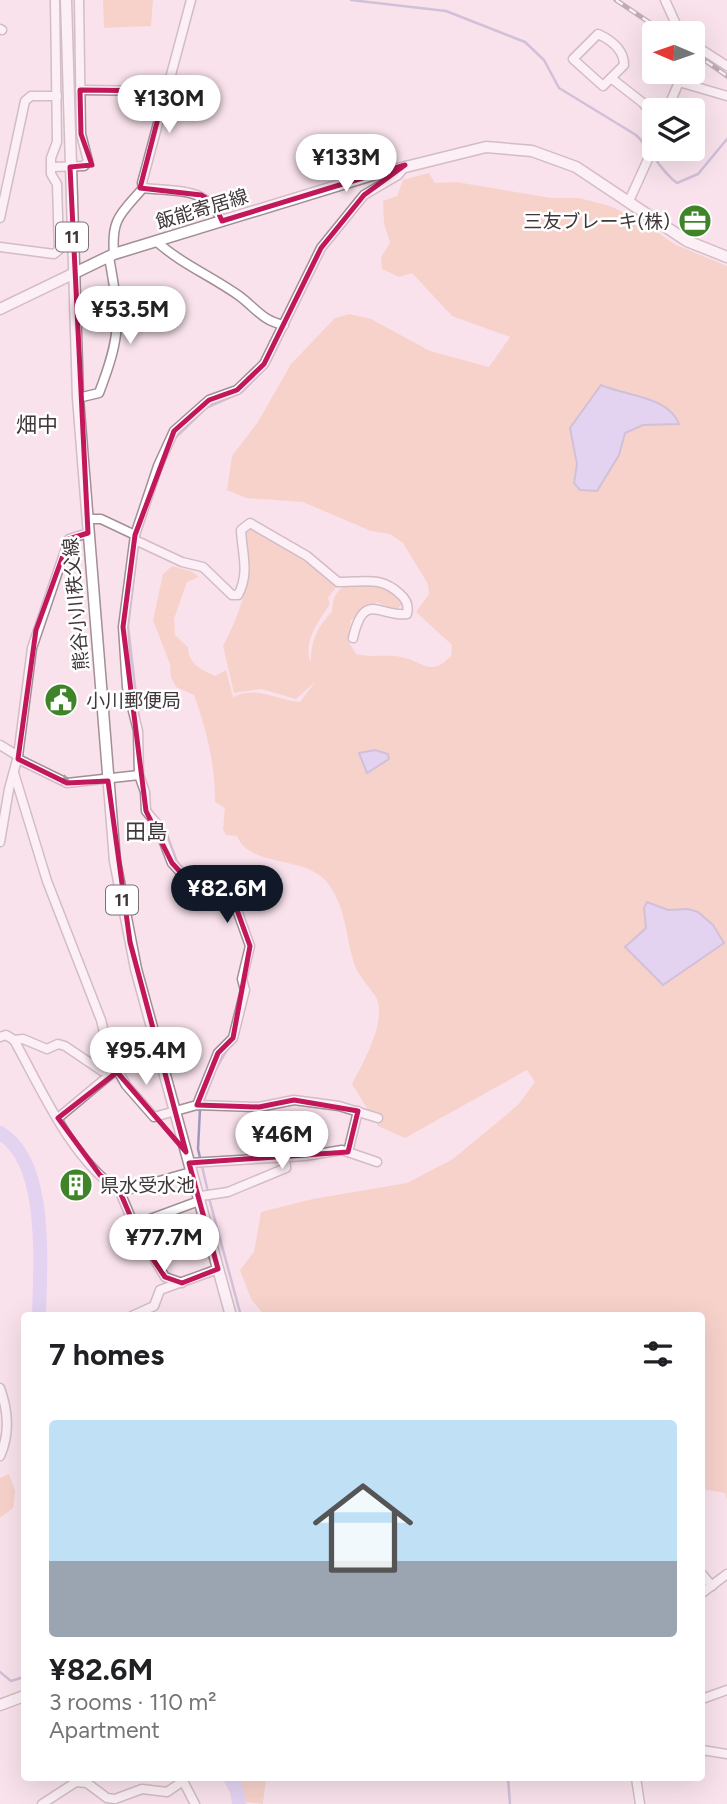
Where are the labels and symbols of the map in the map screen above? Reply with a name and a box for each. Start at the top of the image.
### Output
north arrow [642,21,705,84]
pin: ¥130M [120,76,218,135]
pin: ¥133M [297,134,395,194]
street label: 飯能寄居線 [153,184,251,234]
office icon: 三友ブレーキ(株) [676,202,714,240]
place label: 三友ブレーキ(株) [524,210,670,233]
road number: 11 [56,222,88,251]
pin: ¥53.5M [73,286,187,346]
district label: 畑中 [16,412,58,437]
street label: 熊谷小川秩父線 [59,537,93,671]
public building icon: 小川郵便局 [42,681,80,719]
place label: 小川郵便局 [86,689,181,712]
one-way arrow [51,774,72,785]
district label: 田島 [125,819,167,844]
pin: ¥82.6M [170,866,284,925]
road number: 11 [106,886,138,915]
pin: ¥95.4M [89,1028,203,1087]
pin: ¥46M [241,1112,323,1171]
building icon: 県水受水池 [57,1166,95,1204]
place label: 県水受水池 [100,1174,195,1197]
pin: ¥77.7M [107,1214,221,1274]

